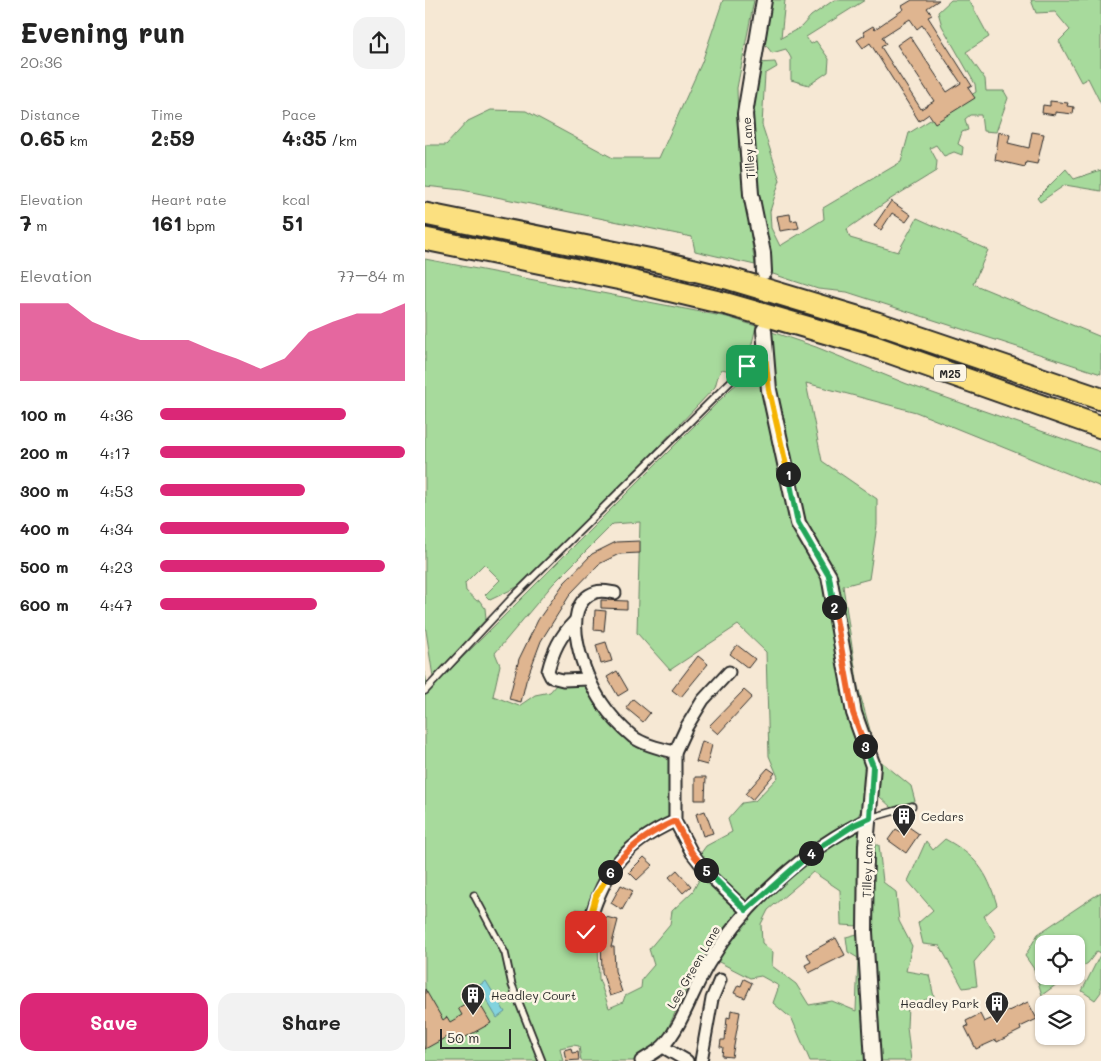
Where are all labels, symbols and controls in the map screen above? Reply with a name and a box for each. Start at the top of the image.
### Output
text: Evening run [20,14,185,50]
button: share [353,17,405,69]
text: 20:36 [20,51,63,72]
text: Distance [20,105,80,124]
text: Time [151,105,183,124]
text: Pace [282,105,316,124]
street label: Tilley Lane [738,117,758,179]
text: 0.65 [20,124,65,151]
text: 2:59 [151,124,194,151]
text: 4:35 [282,124,327,151]
text: km [65,131,88,150]
text: /km [327,131,357,150]
text: Elevation [20,190,83,209]
text: Heart rate [151,190,227,209]
text: kcal [282,190,310,209]
text: 7 [20,209,32,236]
text: 161 [151,209,182,236]
text: 51 [282,209,304,236]
text: m [32,216,47,235]
text: bpm [182,216,216,235]
text: Elevation [20,265,92,286]
text: 77–84 m [337,265,405,286]
pin [726,345,768,387]
icon: arrive [733,352,761,380]
road number: M25 [934,364,966,382]
text: 100 m [20,404,66,425]
text: 4:36 [100,404,133,425]
text: 200 m [20,442,68,463]
text: 4:17 [100,442,130,463]
pin: 1 [775,462,801,486]
text: 1 [785,465,792,484]
text: 300 m [20,480,69,501]
text: 4:53 [100,480,133,501]
text: 400 m [20,518,69,539]
text: 4:34 [100,518,133,539]
text: 500 m [20,556,68,577]
text: 4:23 [100,556,133,577]
text: 600 m [20,594,69,615]
text: 4:47 [100,594,133,615]
pin: 2 [821,594,847,620]
text: 2 [831,598,838,617]
pin: 3 [853,734,877,758]
text: 3 [861,737,870,756]
building icon: Cedars [891,803,917,837]
place label: Cedars [921,808,964,824]
street label: Tilley Lane [858,836,876,898]
pin: 4 [799,840,823,866]
text: 4 [807,844,816,863]
pin: 5 [693,858,719,882]
pin: 6 [597,860,623,884]
text: 5 [702,861,711,880]
text: 6 [606,863,615,882]
pin [565,911,607,953]
icon: check [572,918,600,946]
street label: Lee Green Lane [663,923,723,1011]
map controls [1035,935,1085,1045]
button: locate [1035,935,1085,985]
building icon: Headley Court [460,982,486,1016]
place label: Headley Court [491,987,576,1003]
building icon: Headley Park [984,990,1010,1024]
button: Save [20,993,208,1051]
button: Share [218,993,405,1051]
place label: Headley Park [900,995,979,1011]
button: layers [1035,995,1085,1045]
scale bar [440,1026,511,1049]
text: 50 m [447,1028,479,1047]

